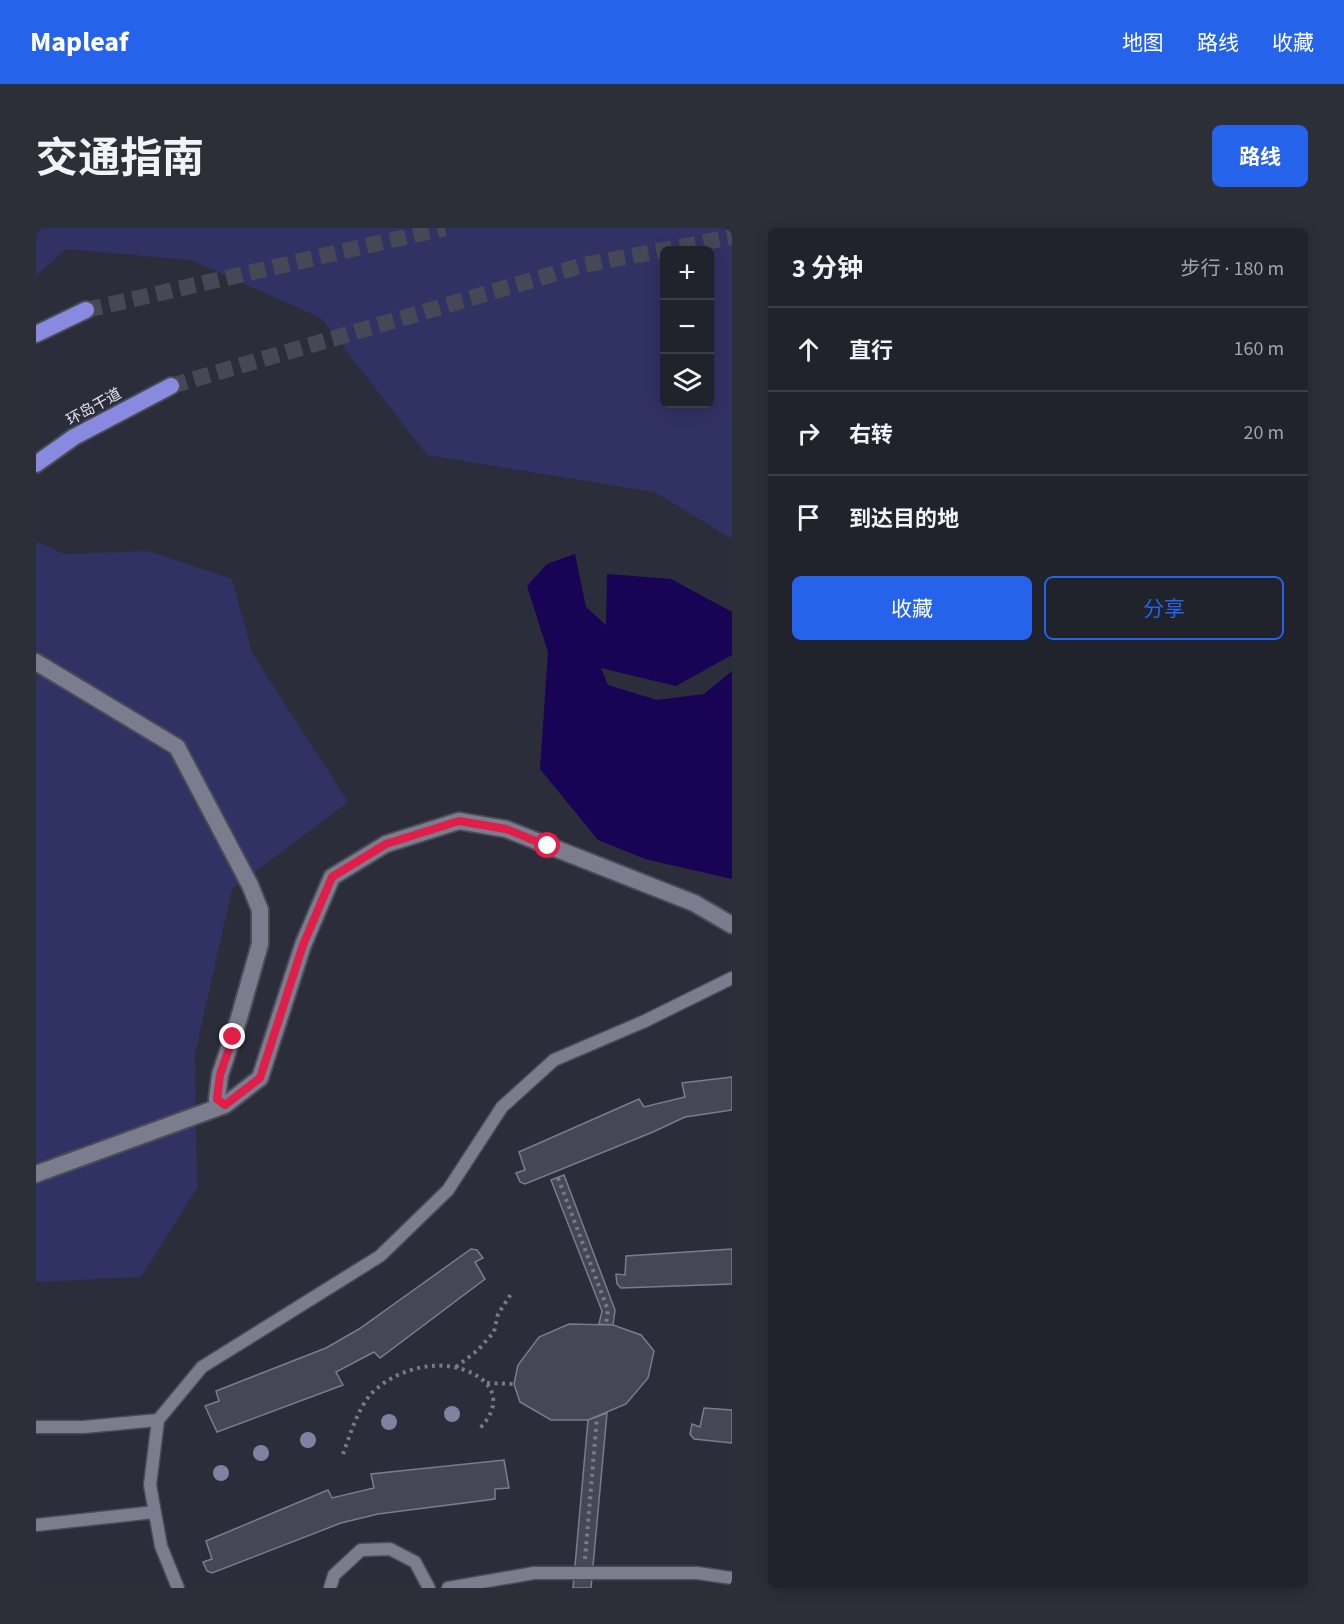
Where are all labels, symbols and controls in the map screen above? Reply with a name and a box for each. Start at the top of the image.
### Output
text: Mapleaf [30,22,129,62]
text: 地图 [1122,28,1164,58]
text: 路线 [1197,28,1239,58]
text: 收藏 [1272,28,1314,58]
button: 路线 [1212,125,1308,187]
text: 交通指南 [36,129,204,189]
map controls [660,246,714,408]
button: + [660,246,714,300]
text: 3 分钟 [792,250,863,287]
text: 步行 · 180 m [1181,255,1284,283]
button: − [660,300,714,354]
icon: ahead [792,333,825,366]
text: 直行 [849,335,893,367]
text: 160 m [1234,335,1284,363]
button: layers [660,354,714,408]
street label: 环岛干道 [63,383,125,431]
icon: right [792,417,825,450]
text: 右转 [849,419,893,451]
text: 20 m [1244,419,1284,447]
icon: arrive [792,501,825,534]
text: 到达目的地 [849,503,959,535]
button: 收藏 [792,576,1032,640]
button: 分享 [1044,576,1284,640]
route start [534,832,560,858]
route end [219,1023,245,1049]

